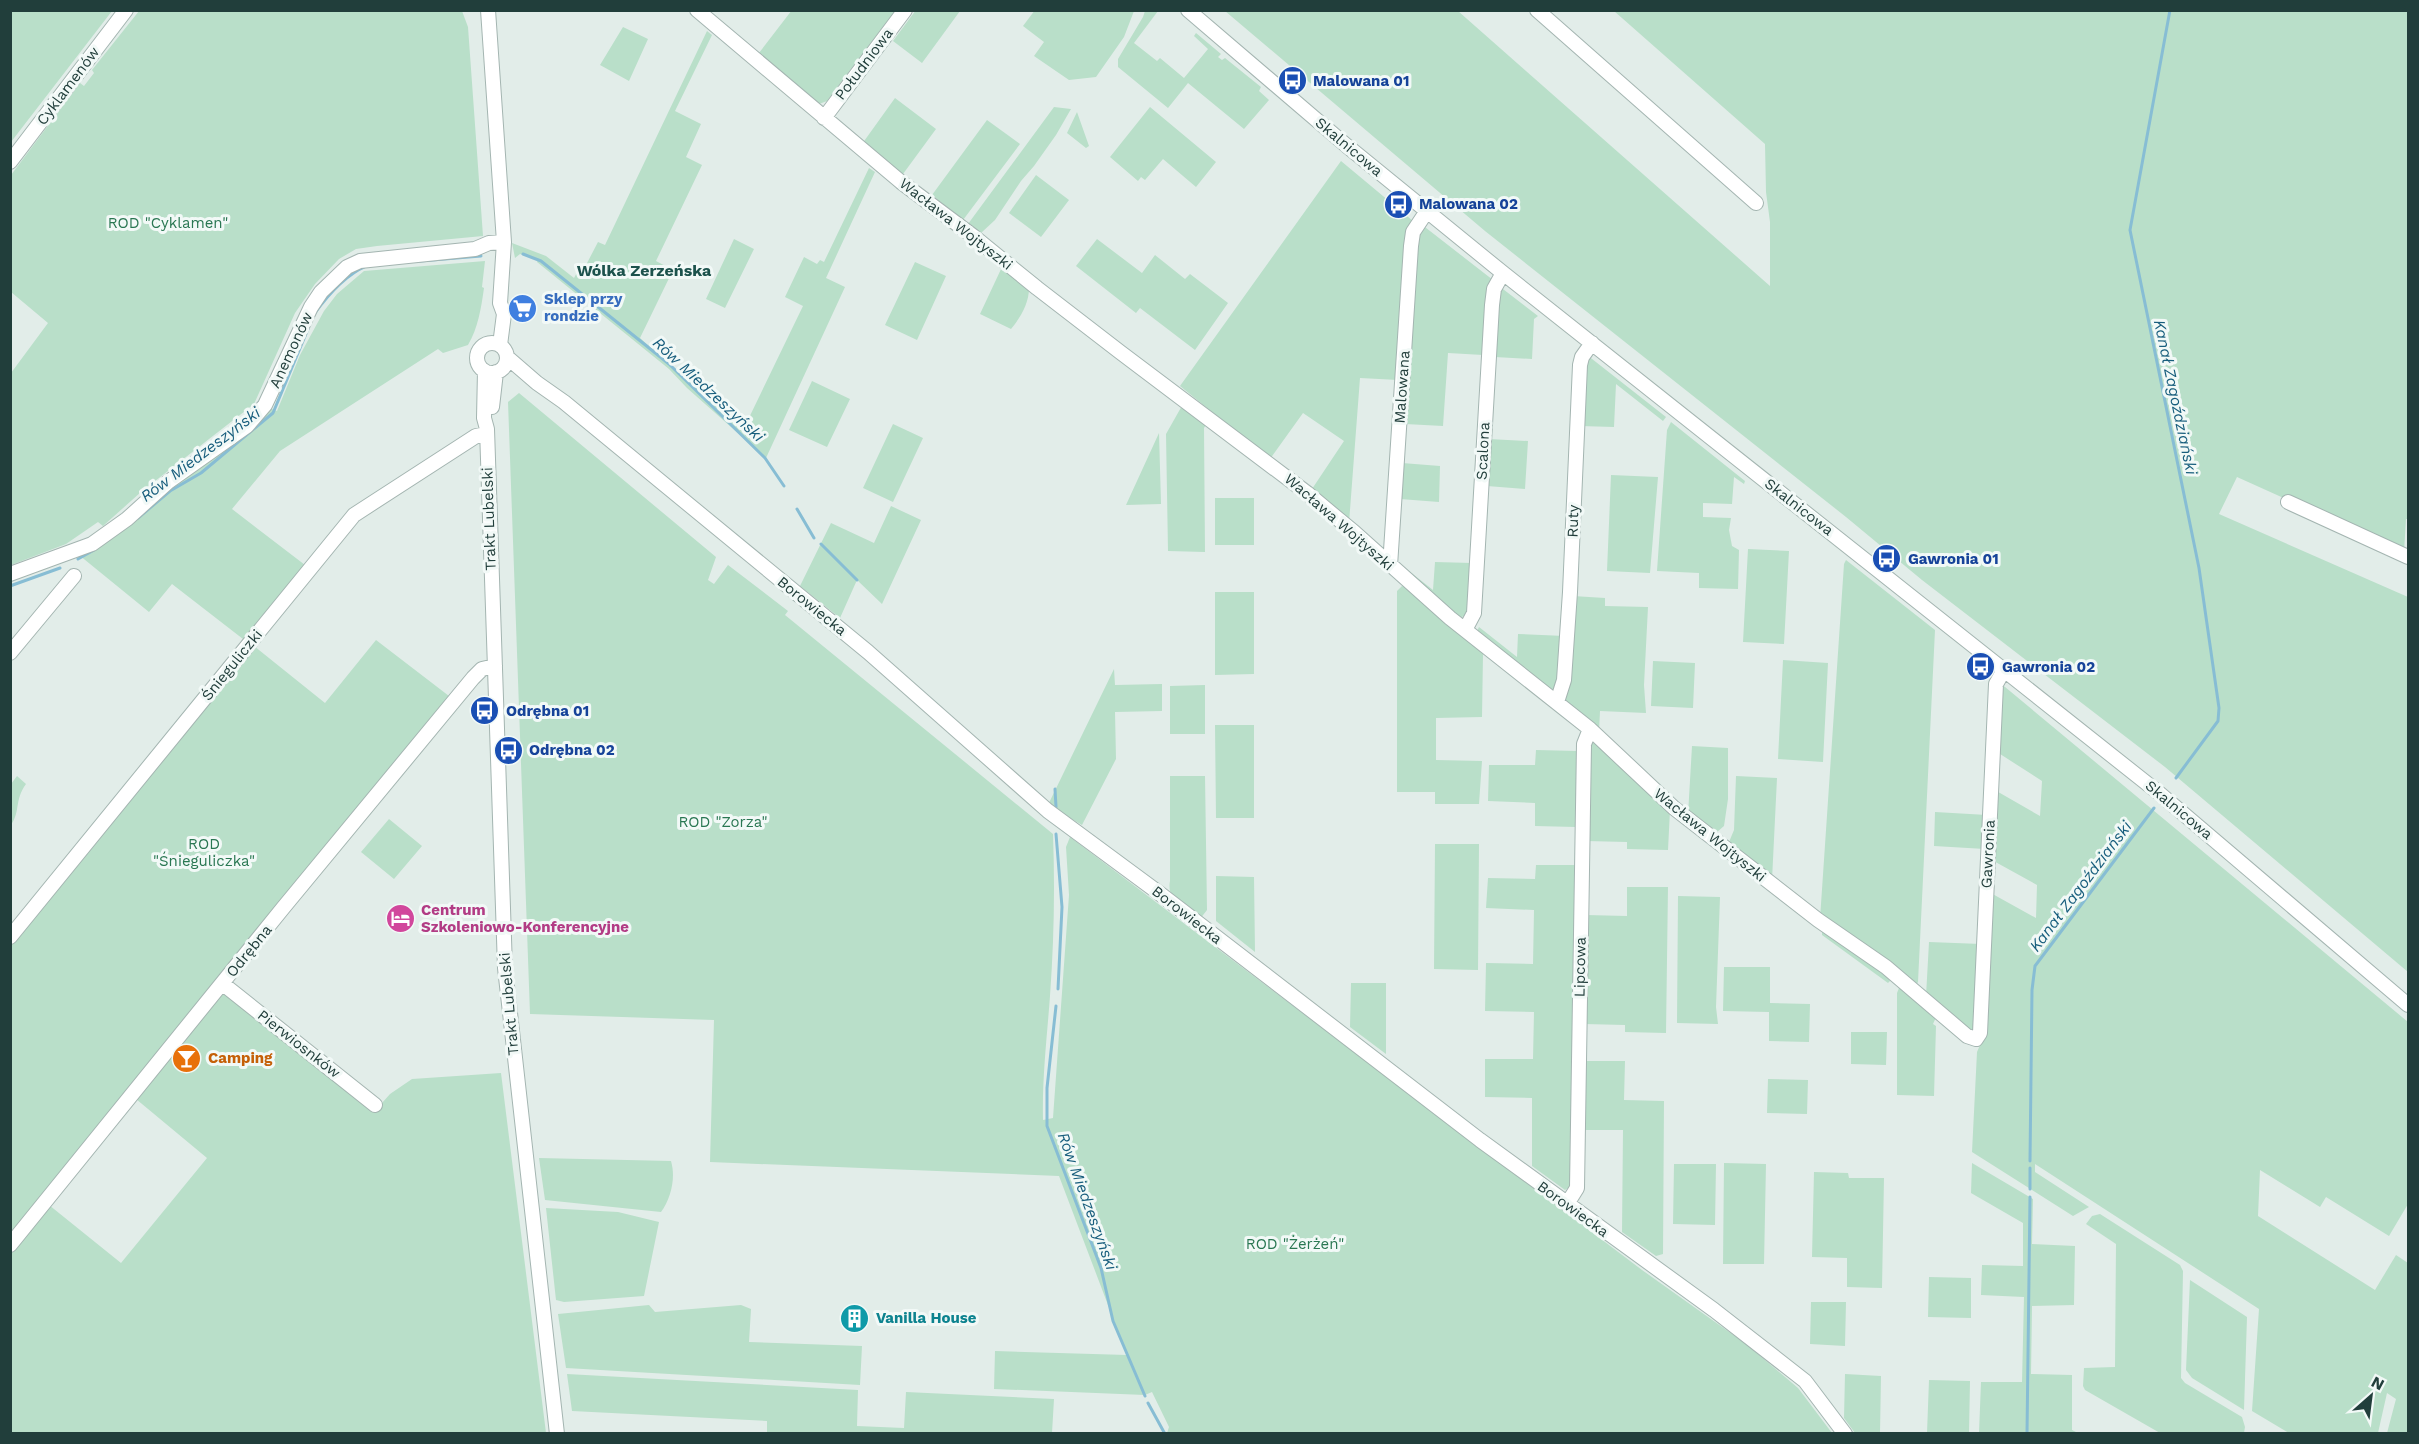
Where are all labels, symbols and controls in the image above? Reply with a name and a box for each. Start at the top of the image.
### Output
street label: Południowa [831,24,897,103]
street label: Cyklamenów [33,43,103,129]
bus stop icon: Malowana 01 [1276,65,1308,97]
place label: Malowana 01 [1313,72,1409,90]
street label: Skalnicowa [1312,114,1387,181]
street label: Wacława Wojtyszki [896,174,1016,274]
bus stop icon: Malowana 02 [1382,188,1414,220]
place label: Malowana 02 [1419,195,1518,213]
park label: ROD "Cyklamen" [108,214,228,232]
district label: Wólka Zerzeńska [577,261,712,280]
place label: Sklep przy rondzie [544,290,623,325]
supermarket icon: Sklep przy rondzie [507,292,539,324]
street label: Anemonów [266,309,317,391]
water label: Kanał Zagoździański [2150,318,2201,477]
water label: Rów Miedzeszyński [649,333,769,446]
street label: Malowana [1390,349,1414,424]
water label: Rów Miedzeszyński [137,403,265,506]
street label: Scalona [1472,421,1494,480]
street label: Trakt Lubelski [478,467,500,571]
street label: Wacława Wojtyszki [1281,470,1397,574]
street label: Skalnicowa [1761,475,1837,540]
street label: Ruty [1563,504,1583,538]
bus stop icon: Gawronia 01 [1871,543,1903,575]
place label: Gawronia 01 [1908,550,1999,568]
street label: Borowiecka [774,573,851,640]
street label: Śnieguliczki [197,625,266,704]
bus stop icon: Gawronia 02 [1965,651,1997,683]
place label: Gawronia 02 [2002,658,2095,676]
bus stop icon: Odrębna 01 [469,695,501,727]
place label: Odrębna 01 [506,702,589,720]
bus stop icon: Odrębna 02 [492,734,524,766]
place label: Odrębna 02 [529,741,615,759]
street label: Skalnicowa [2142,777,2217,844]
street label: Wacława Wojtyszki [1650,784,1770,886]
park label: ROD "Zorza" [678,813,768,831]
water label: Kanał Zagoździański [2025,817,2136,955]
street label: Gawronia [1977,819,1999,889]
park label: ROD "Śnieguliczka" [153,835,255,870]
street label: Borowiecka [1148,882,1226,948]
place label: Centrum Szkoleniowo-Konferencyjne [421,901,629,936]
hotel icon: Centrum Szkoleniowo-Konferencyjne [384,903,416,935]
street label: Odrębna [222,921,276,981]
street label: Lipcowa [1570,936,1590,997]
street label: Trakt Lubelski [496,952,522,1056]
street label: Pierwiosnków [254,1006,344,1082]
bar icon: Camping [171,1042,203,1074]
place label: Camping [208,1049,273,1067]
water label: Rów Miedzeszyński [1054,1130,1122,1273]
street label: Borowiecka [1534,1177,1613,1241]
park label: ROD "Żerżeń" [1246,1235,1344,1253]
building icon: Vanilla House [839,1302,871,1334]
place label: Vanilla House [876,1309,977,1327]
north arrow [2341,1366,2401,1426]
text: N [2368,1372,2388,1394]

